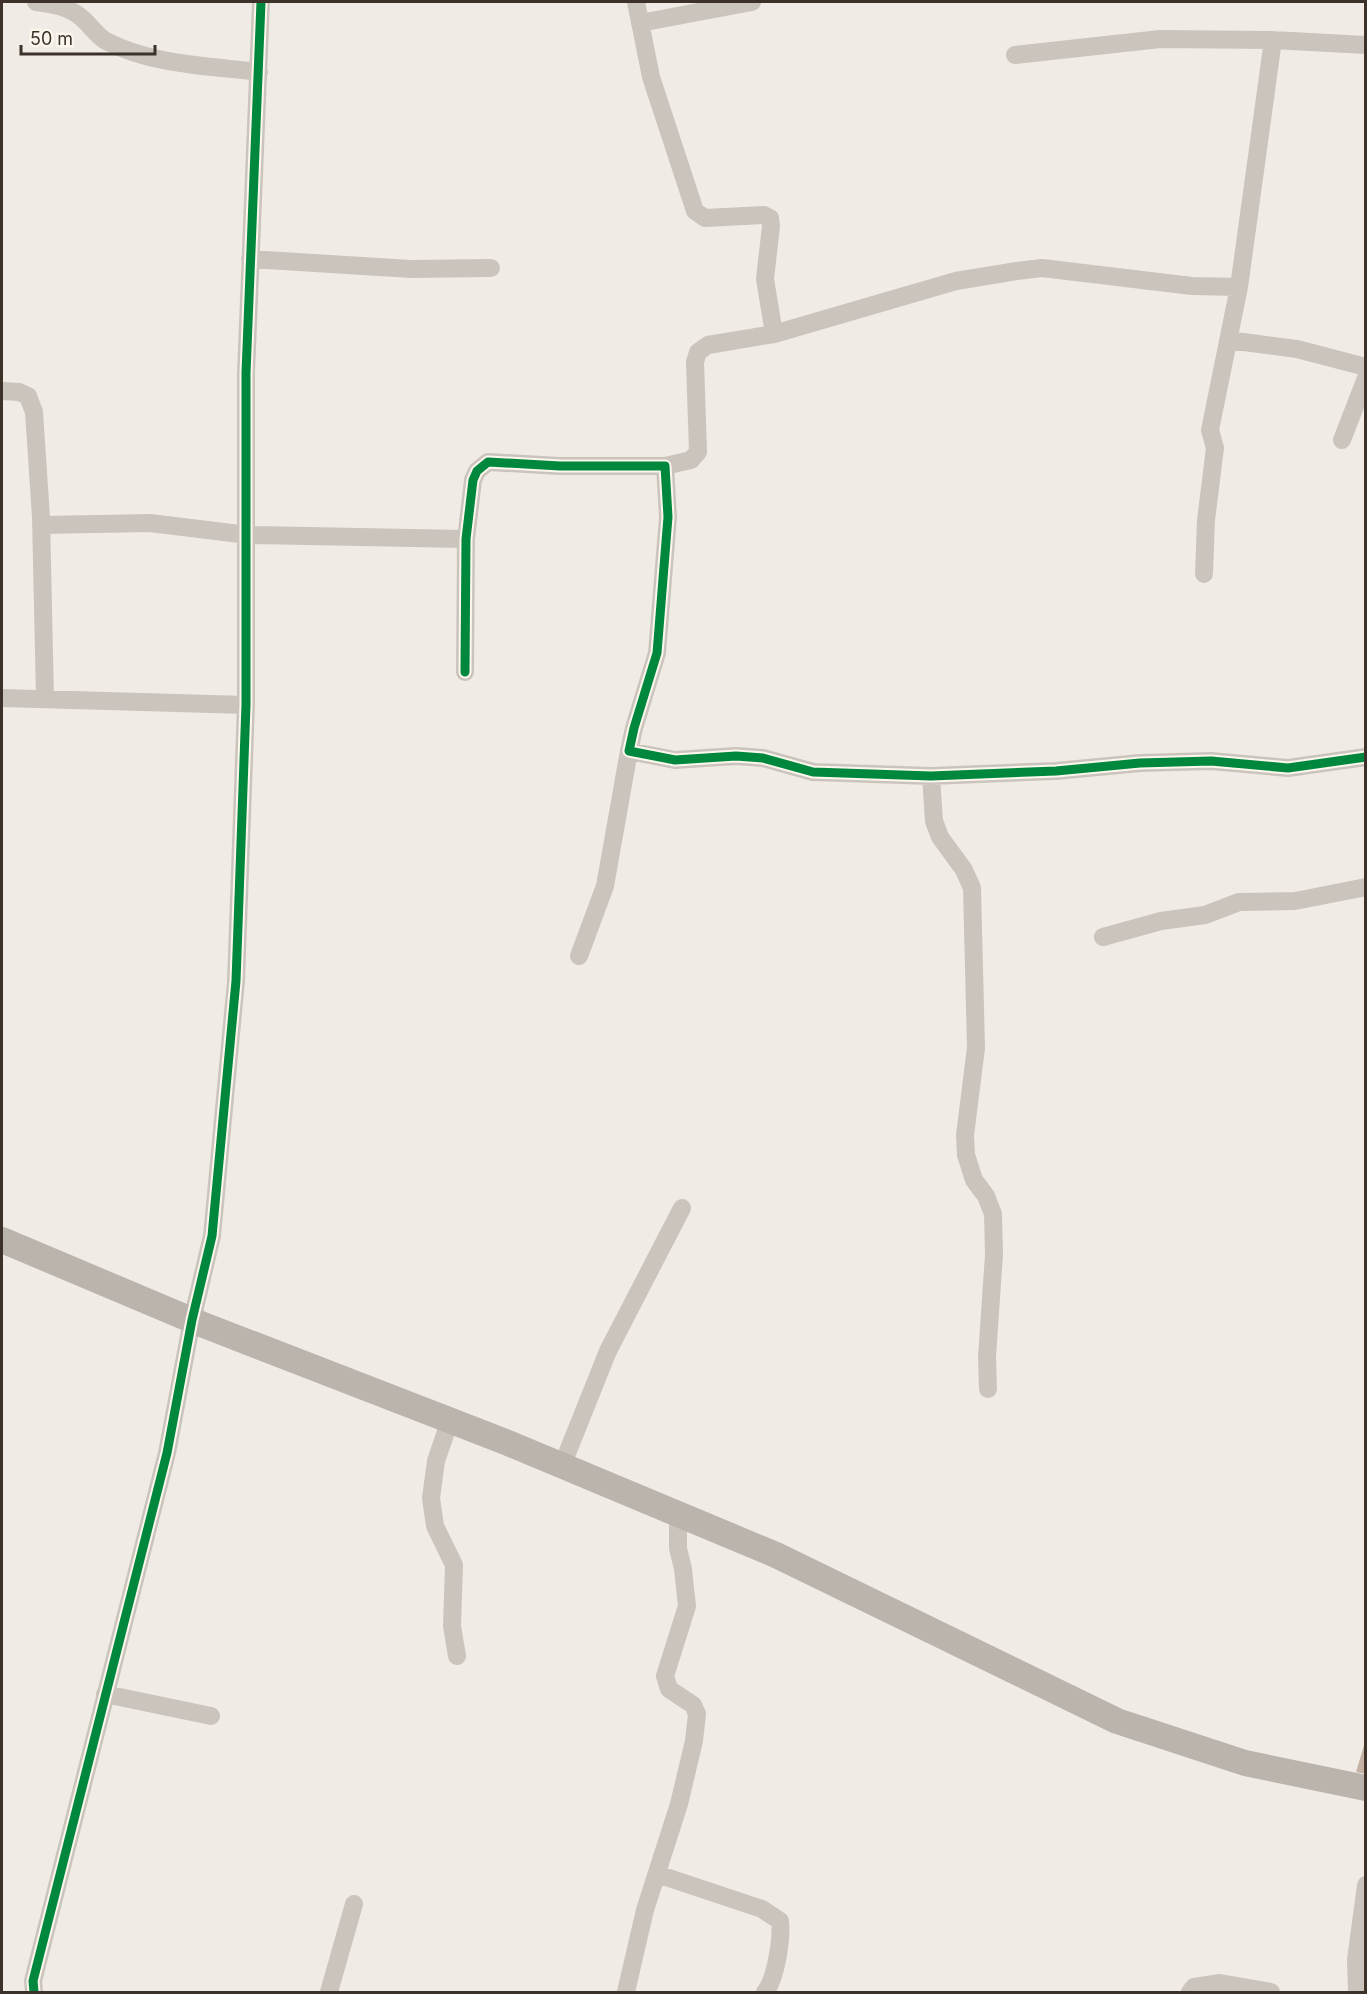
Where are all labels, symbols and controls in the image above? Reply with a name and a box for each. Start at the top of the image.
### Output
scale bar [21,18,154,56]
text: 50 m [30,28,73,49]

